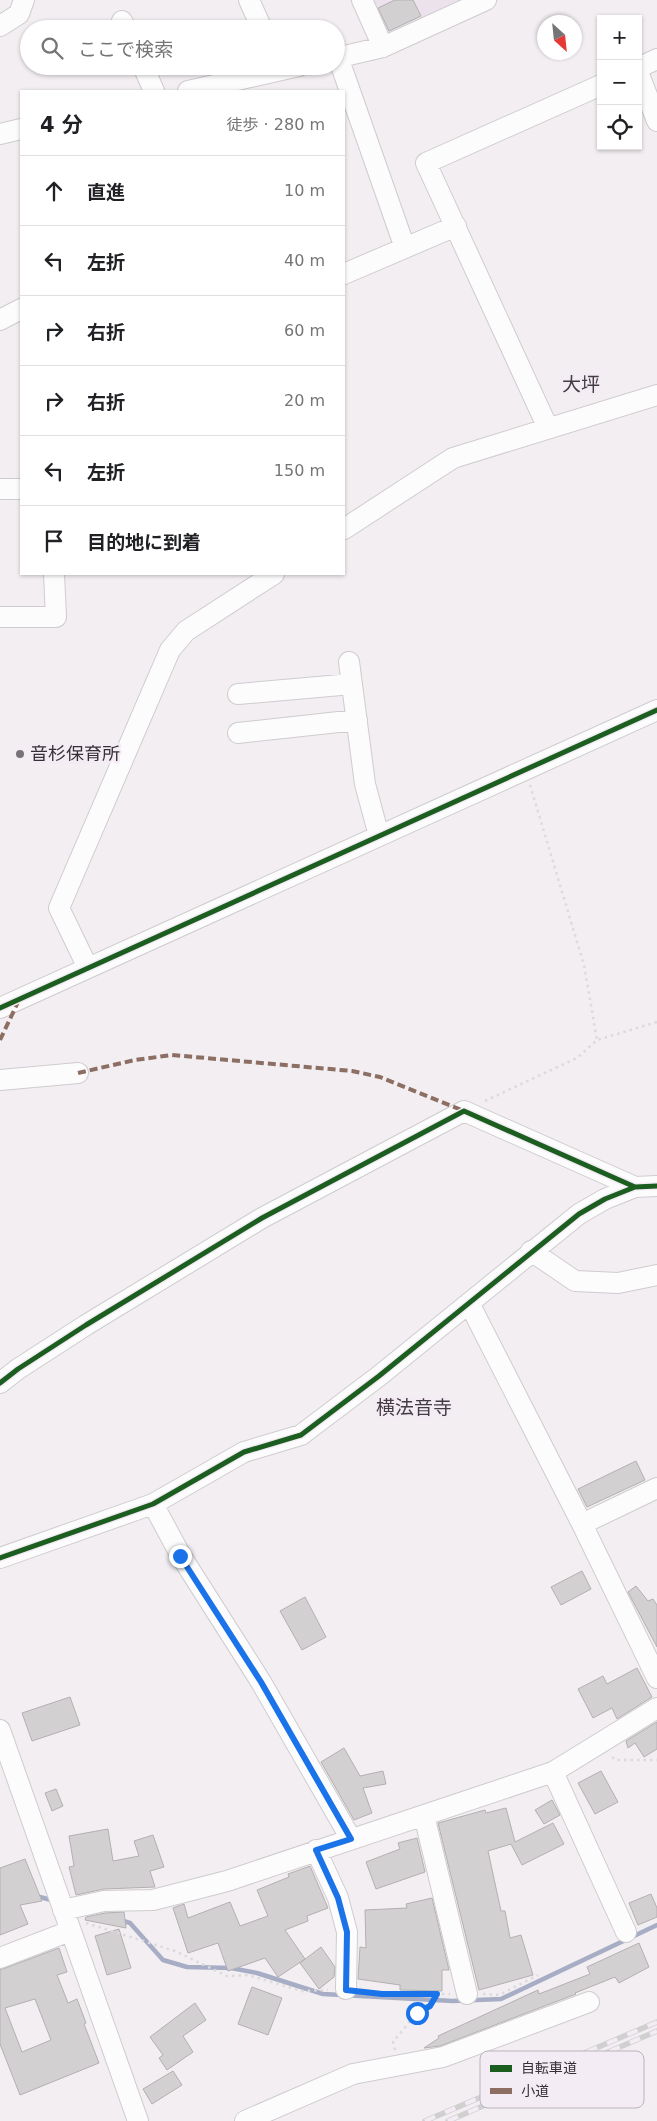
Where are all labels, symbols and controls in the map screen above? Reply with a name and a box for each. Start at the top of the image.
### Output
north arrow [537,15,582,60]
map controls [597,15,642,150]
button: + [597,15,642,60]
search box [20,20,345,75]
icon: search [38,34,66,62]
text: ここで検索 [78,38,173,60]
button: − [597,60,642,105]
button: locate [597,105,642,150]
text: 4 分 [40,113,83,137]
text: 徒歩 · 280 m [227,115,325,134]
icon: ahead [40,177,68,205]
text: 直進 [87,181,125,203]
text: 10 m [284,181,325,200]
icon: left [40,247,68,275]
text: 左折 [87,251,125,273]
text: 40 m [284,251,325,270]
icon: right [40,317,68,345]
text: 右折 [87,321,125,343]
text: 60 m [284,321,325,340]
district label: 大坪 [562,373,600,395]
icon: right [40,387,68,415]
text: 右折 [87,391,125,413]
text: 20 m [284,391,325,410]
icon: left [40,457,68,485]
text: 左折 [87,461,125,483]
text: 150 m [274,461,325,480]
icon: arrive [40,527,68,555]
text: 目的地に到着 [87,531,201,553]
place label: 音杉保育所 [30,743,120,764]
marker: 音杉保育所 [14,748,26,760]
district label: 横法音寺 [376,1396,452,1418]
route end [169,1545,192,1568]
route start [406,2002,429,2025]
legend [480,2051,644,2108]
text: 自転車道 [521,2060,577,2076]
text: 小道 [521,2083,549,2099]

